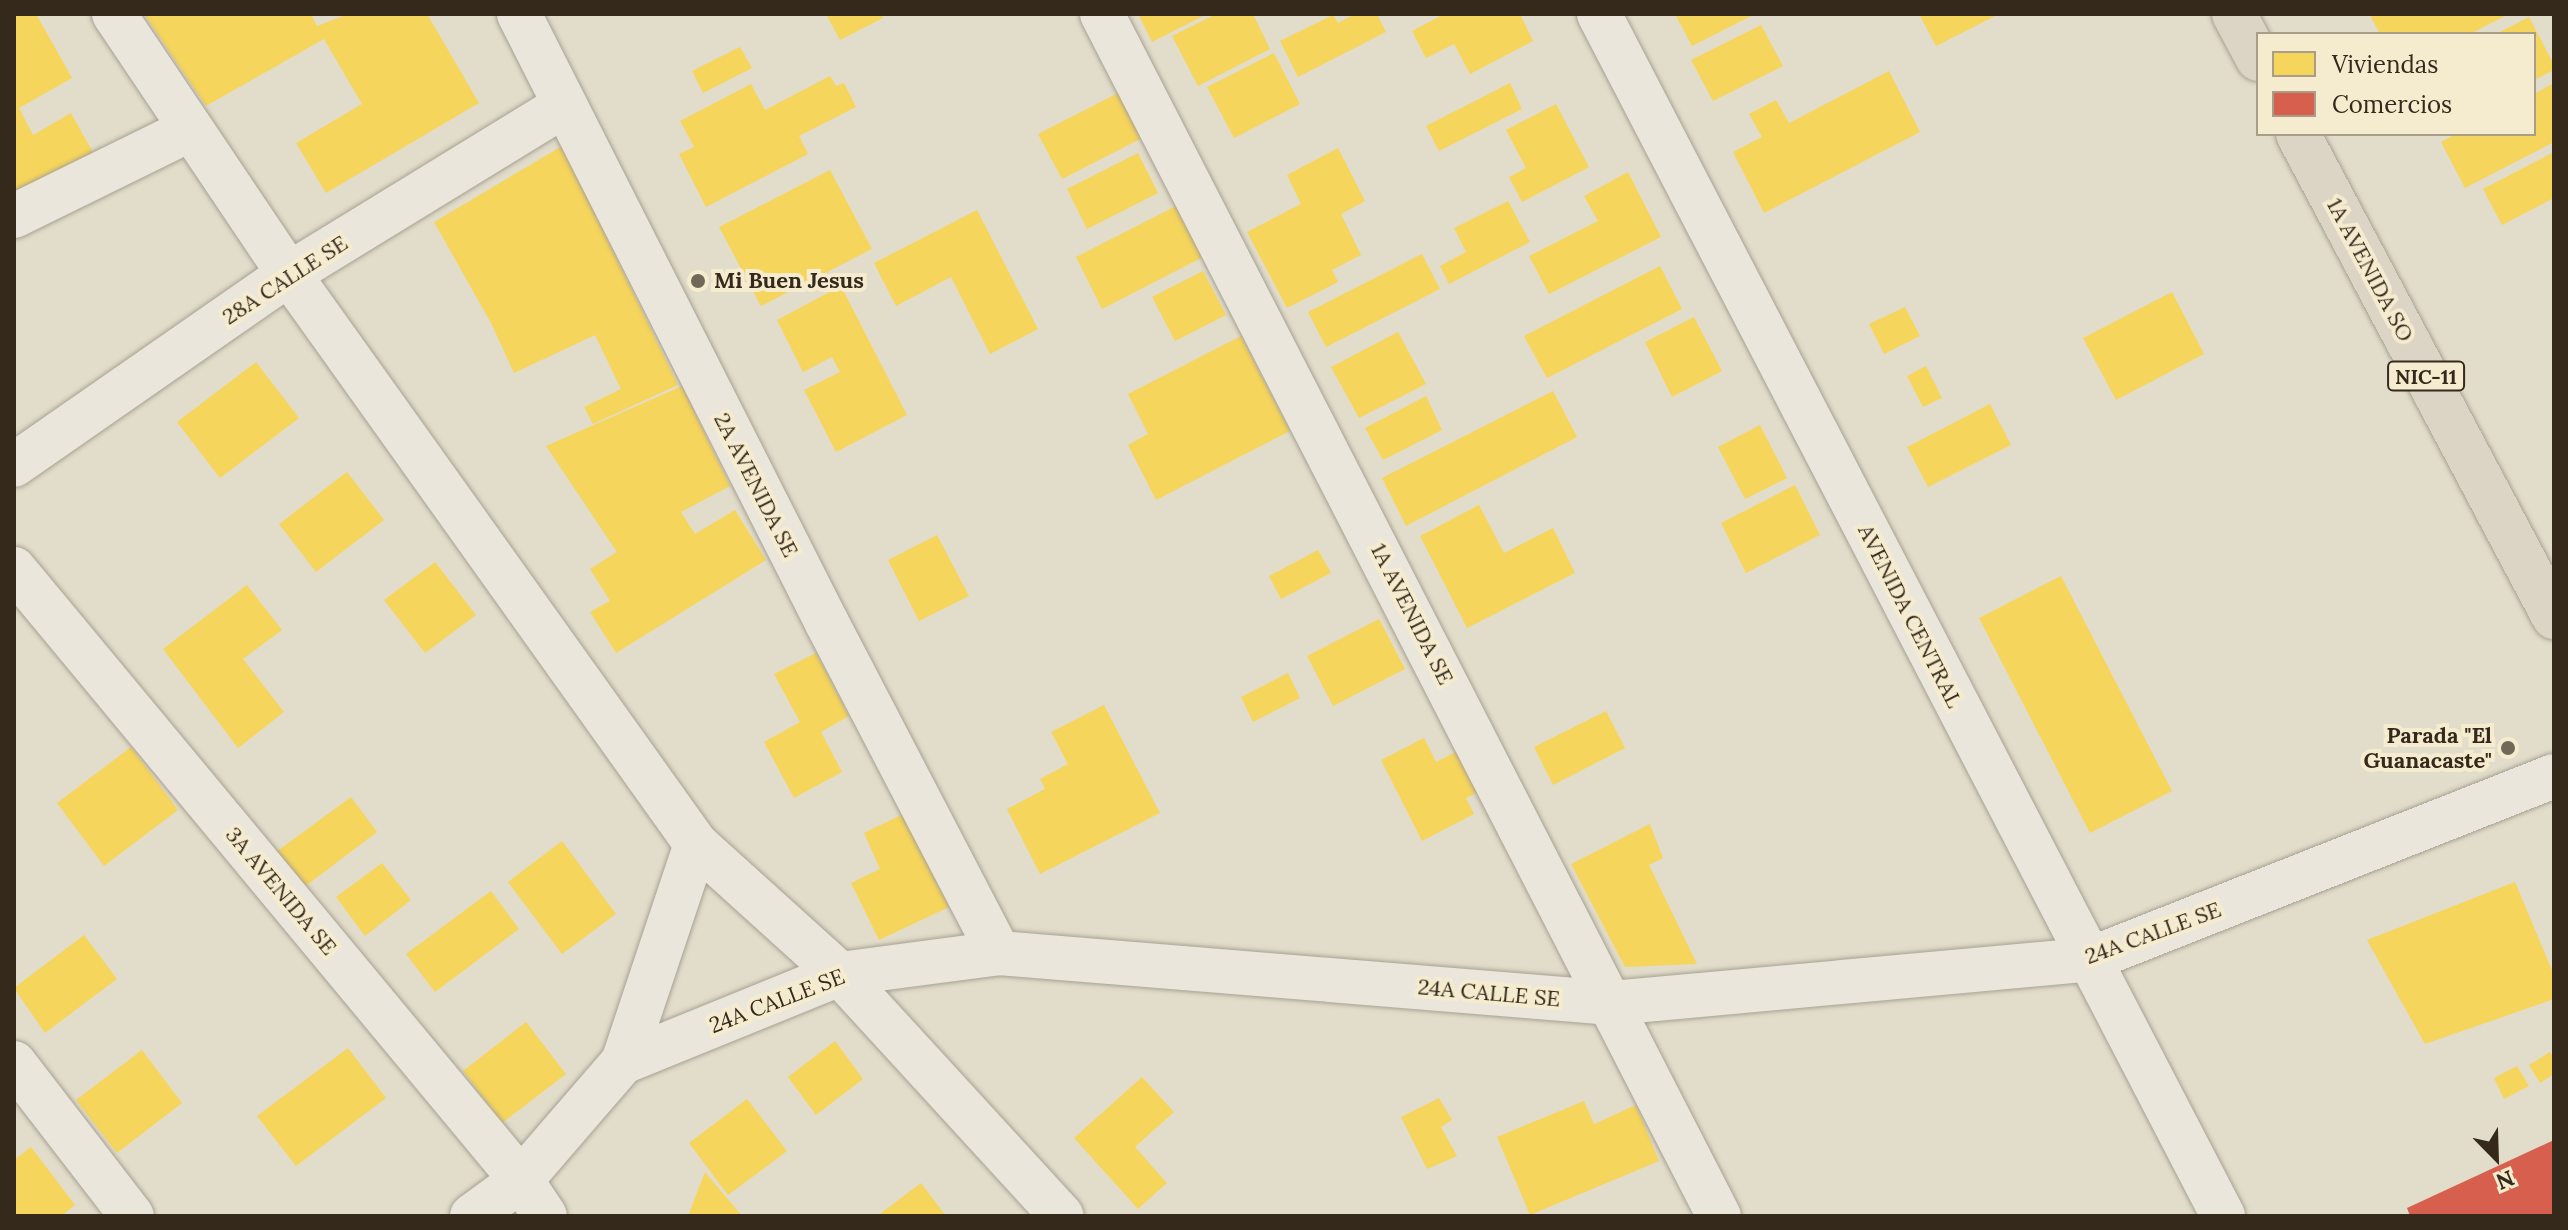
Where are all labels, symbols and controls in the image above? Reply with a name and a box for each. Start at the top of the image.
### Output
legend [2256,32,2536,136]
text: Viviendas [2332,49,2438,80]
text: Comercios [2332,89,2452,120]
street label: 1A AVENIDA SO [2321,194,2419,346]
street label: 28A CALLE SE [218,230,352,330]
place label: Mi Buen Jesus [714,268,864,294]
marker: Mi Buen Jesus [689,272,707,290]
road number: NIC-11 [2386,360,2466,392]
street label: 2A AVENIDA SE [708,409,804,561]
street label: AVENIDA CENTRAL [1852,520,1968,712]
street label: 1A AVENIDA SE [1365,539,1459,689]
place label: Parada "El Guanacaste" [2363,722,2492,774]
marker: Parada "El Guanacaste" [2499,739,2517,757]
street label: 3A AVENIDA SE [220,822,342,960]
street label: 24A CALLE SE [2081,896,2225,970]
street label: 24A CALLE SE [706,963,848,1039]
street label: 24A CALLE SE [1417,974,1561,1012]
north arrow [2456,1118,2536,1198]
text: N [2492,1164,2519,1196]

